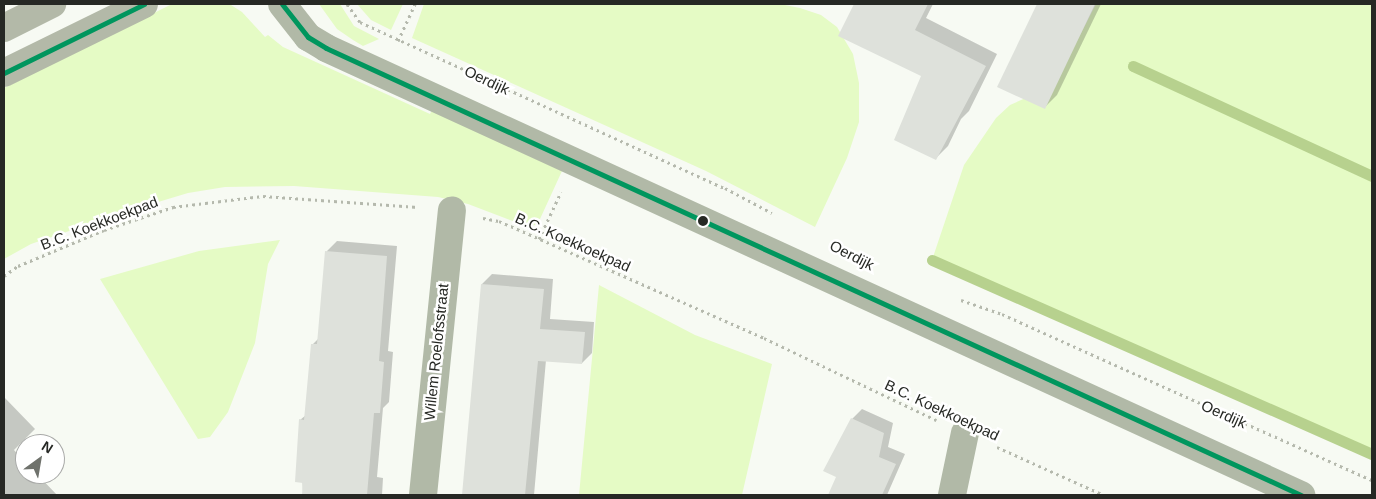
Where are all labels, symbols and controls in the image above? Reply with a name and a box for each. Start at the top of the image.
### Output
street label: Oerdijk [462,62,512,98]
street label: B.C. Koekkoekpad [38,192,160,254]
street label: B.C. Koekkoekpad [513,209,633,275]
unlabelled marker [698,216,708,226]
street label: Oerdijk [827,236,877,274]
street label: Willem Roelofsstraat [420,283,452,421]
street label: B.C. Koekkoekpad [882,376,1002,444]
street label: Oerdijk [1199,396,1249,432]
north arrow [15,434,65,484]
text: N [39,438,56,457]

